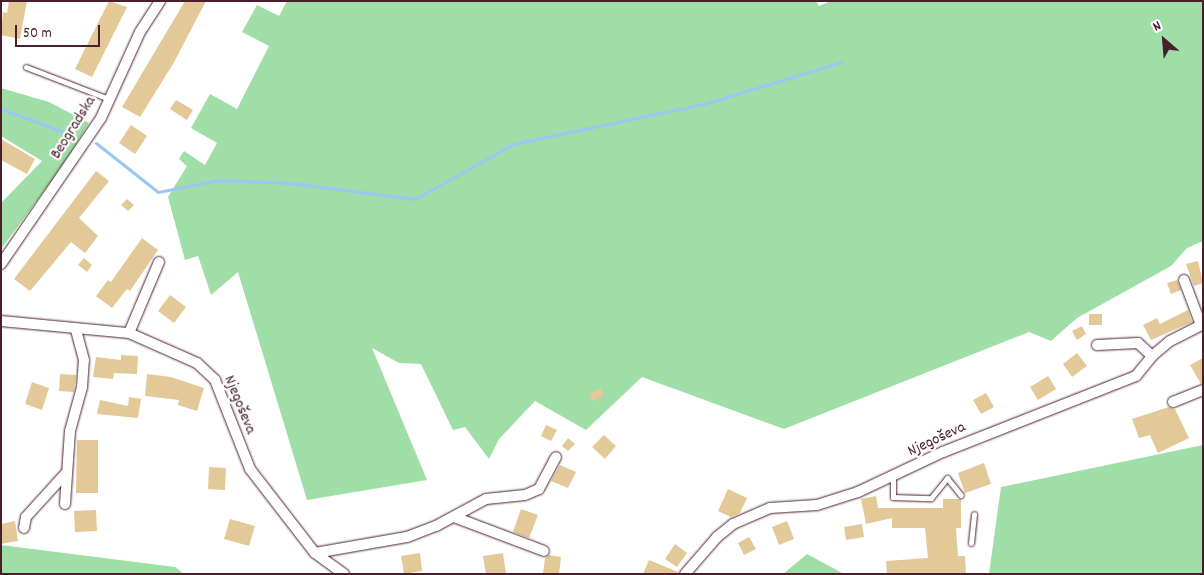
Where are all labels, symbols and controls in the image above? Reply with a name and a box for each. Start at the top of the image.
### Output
scale bar [18,15,102,47]
north arrow [1139,15,1189,65]
text: N [1150,16,1165,37]
text: 50 m [23,23,52,45]
street label: Beogradska [47,93,101,163]
street label: Njegoševa [219,373,259,437]
street label: Njegoševa [905,418,969,462]

